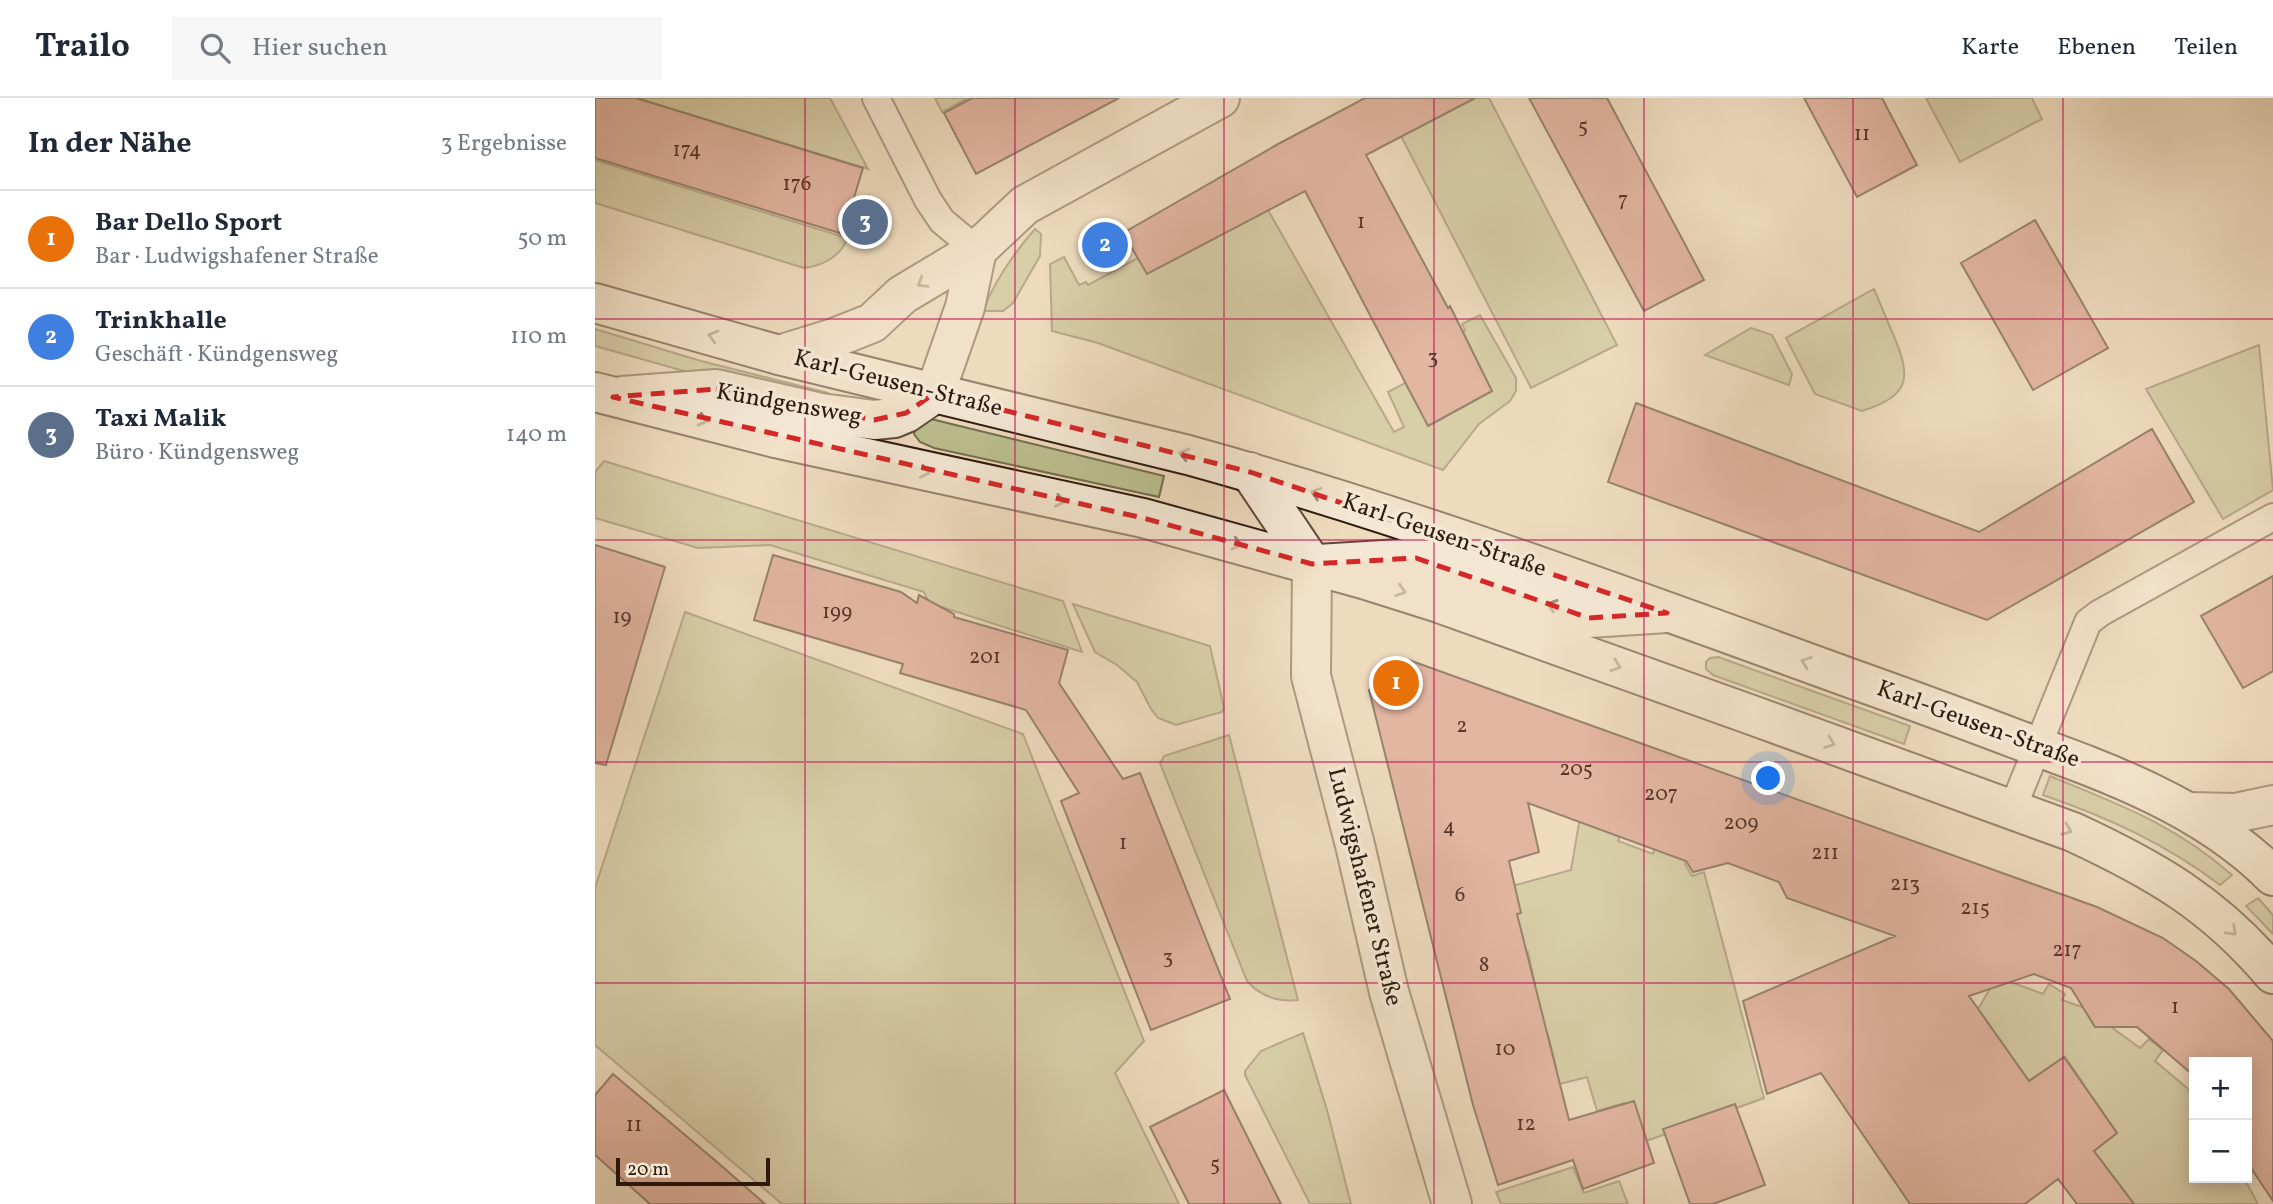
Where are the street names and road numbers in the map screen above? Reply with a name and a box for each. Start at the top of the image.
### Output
street label: Karl-Geusen-Straße [790,342,1006,426]
street label: Kündgensweg [713,375,865,435]
street label: Karl-Geusen-Straße [1337,485,1551,587]
street label: Karl-Geusen-Straße [1872,672,2084,778]
street label: Ludwigshafener Straße [1318,764,1410,1010]

